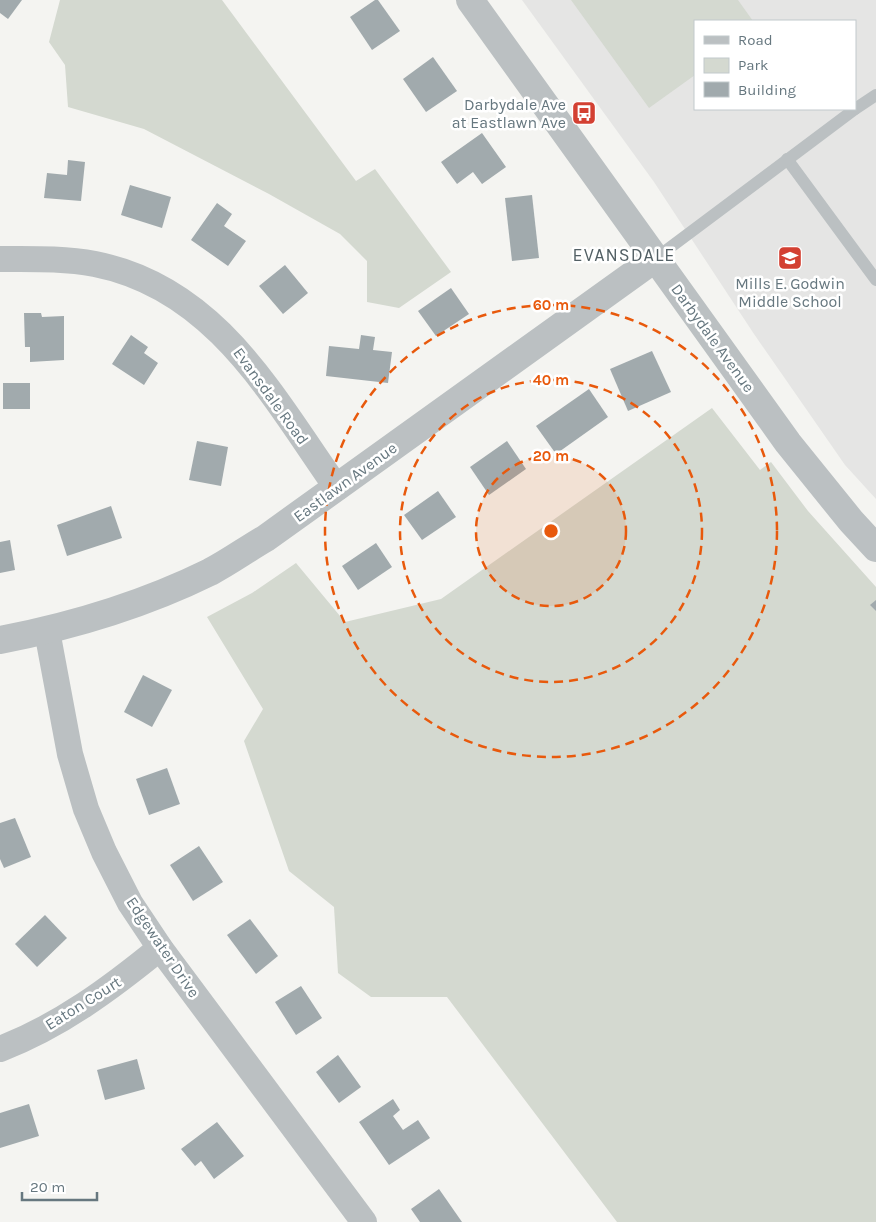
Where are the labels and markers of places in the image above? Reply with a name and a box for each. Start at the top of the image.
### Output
place label: Darbydale Ave at Eastlawn Ave [452,95,566,132]
bus stop icon: Darbydale Ave at Eastlawn Ave [571,100,597,126]
school or university icon: Mills E. Godwin Middle School [777,245,803,271]
place label: Mills E. Godwin Middle School [735,274,845,311]
centre of rings [542,522,560,540]

